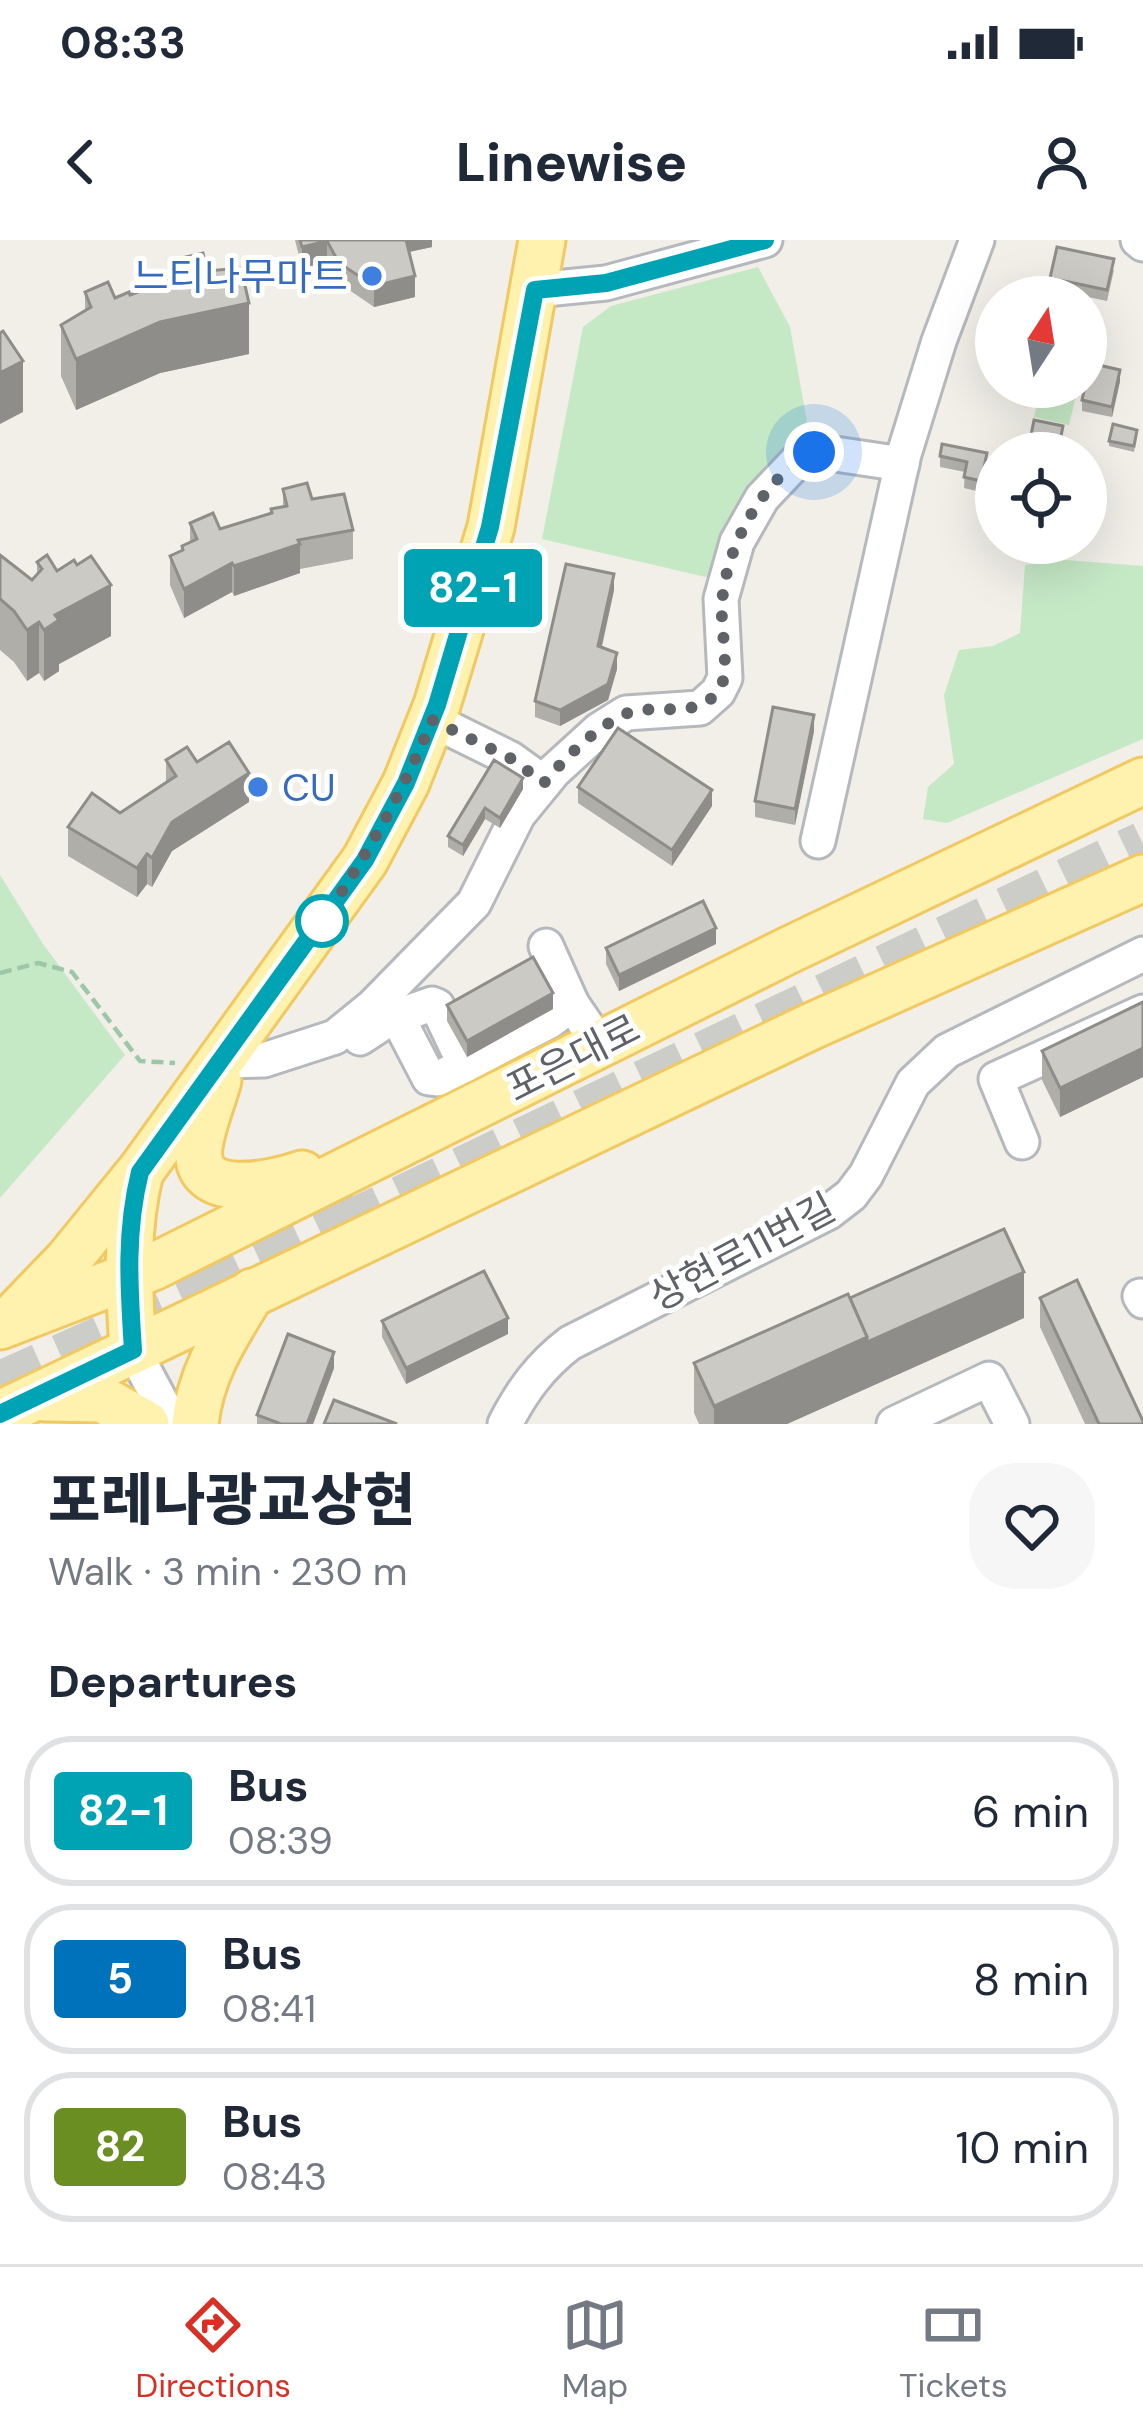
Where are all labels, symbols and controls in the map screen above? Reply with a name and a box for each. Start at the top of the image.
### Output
text: 08:33 [60,13,186,72]
text: Linewise [456,127,687,198]
icon: back [48,129,114,195]
icon: person [1029,129,1095,195]
place label: 느티나무마트 [133,251,348,302]
marker: 느티나무마트 [359,263,385,289]
north arrow [975,276,1107,408]
map controls [975,276,1107,564]
your location [784,422,844,482]
button: locate [975,432,1107,564]
line badge: 82-1 [389,549,557,627]
text: 82-1 [428,560,518,615]
place label: CU [282,762,336,813]
marker: CU [245,774,271,800]
unlabelled marker [297,896,347,946]
street label: 포은대로 [497,1003,649,1113]
street label: 상현로11번길 [640,1182,844,1322]
text: 포레나광교상현 [48,1463,415,1538]
button: heart [969,1463,1095,1589]
text: Walk · 3 min · 230 m [48,1546,408,1597]
text: Departures [48,1652,297,1711]
text: Bus [228,1756,308,1815]
text: 6 min [972,1782,1089,1841]
text: 82-1 [78,1783,168,1838]
text: 08:39 [228,1815,333,1866]
text: Bus [222,1924,302,1983]
text: 8 min [973,1950,1089,2009]
text: 5 [107,1951,133,2006]
text: 08:41 [222,1983,316,2034]
text: Bus [222,2092,302,2151]
text: 10 min [955,2118,1089,2177]
text: 82 [95,2119,145,2174]
text: 08:43 [222,2151,327,2202]
tab: Directions [135,2292,291,2407]
tab: Map [562,2292,628,2407]
tab: Tickets [899,2292,1008,2407]

